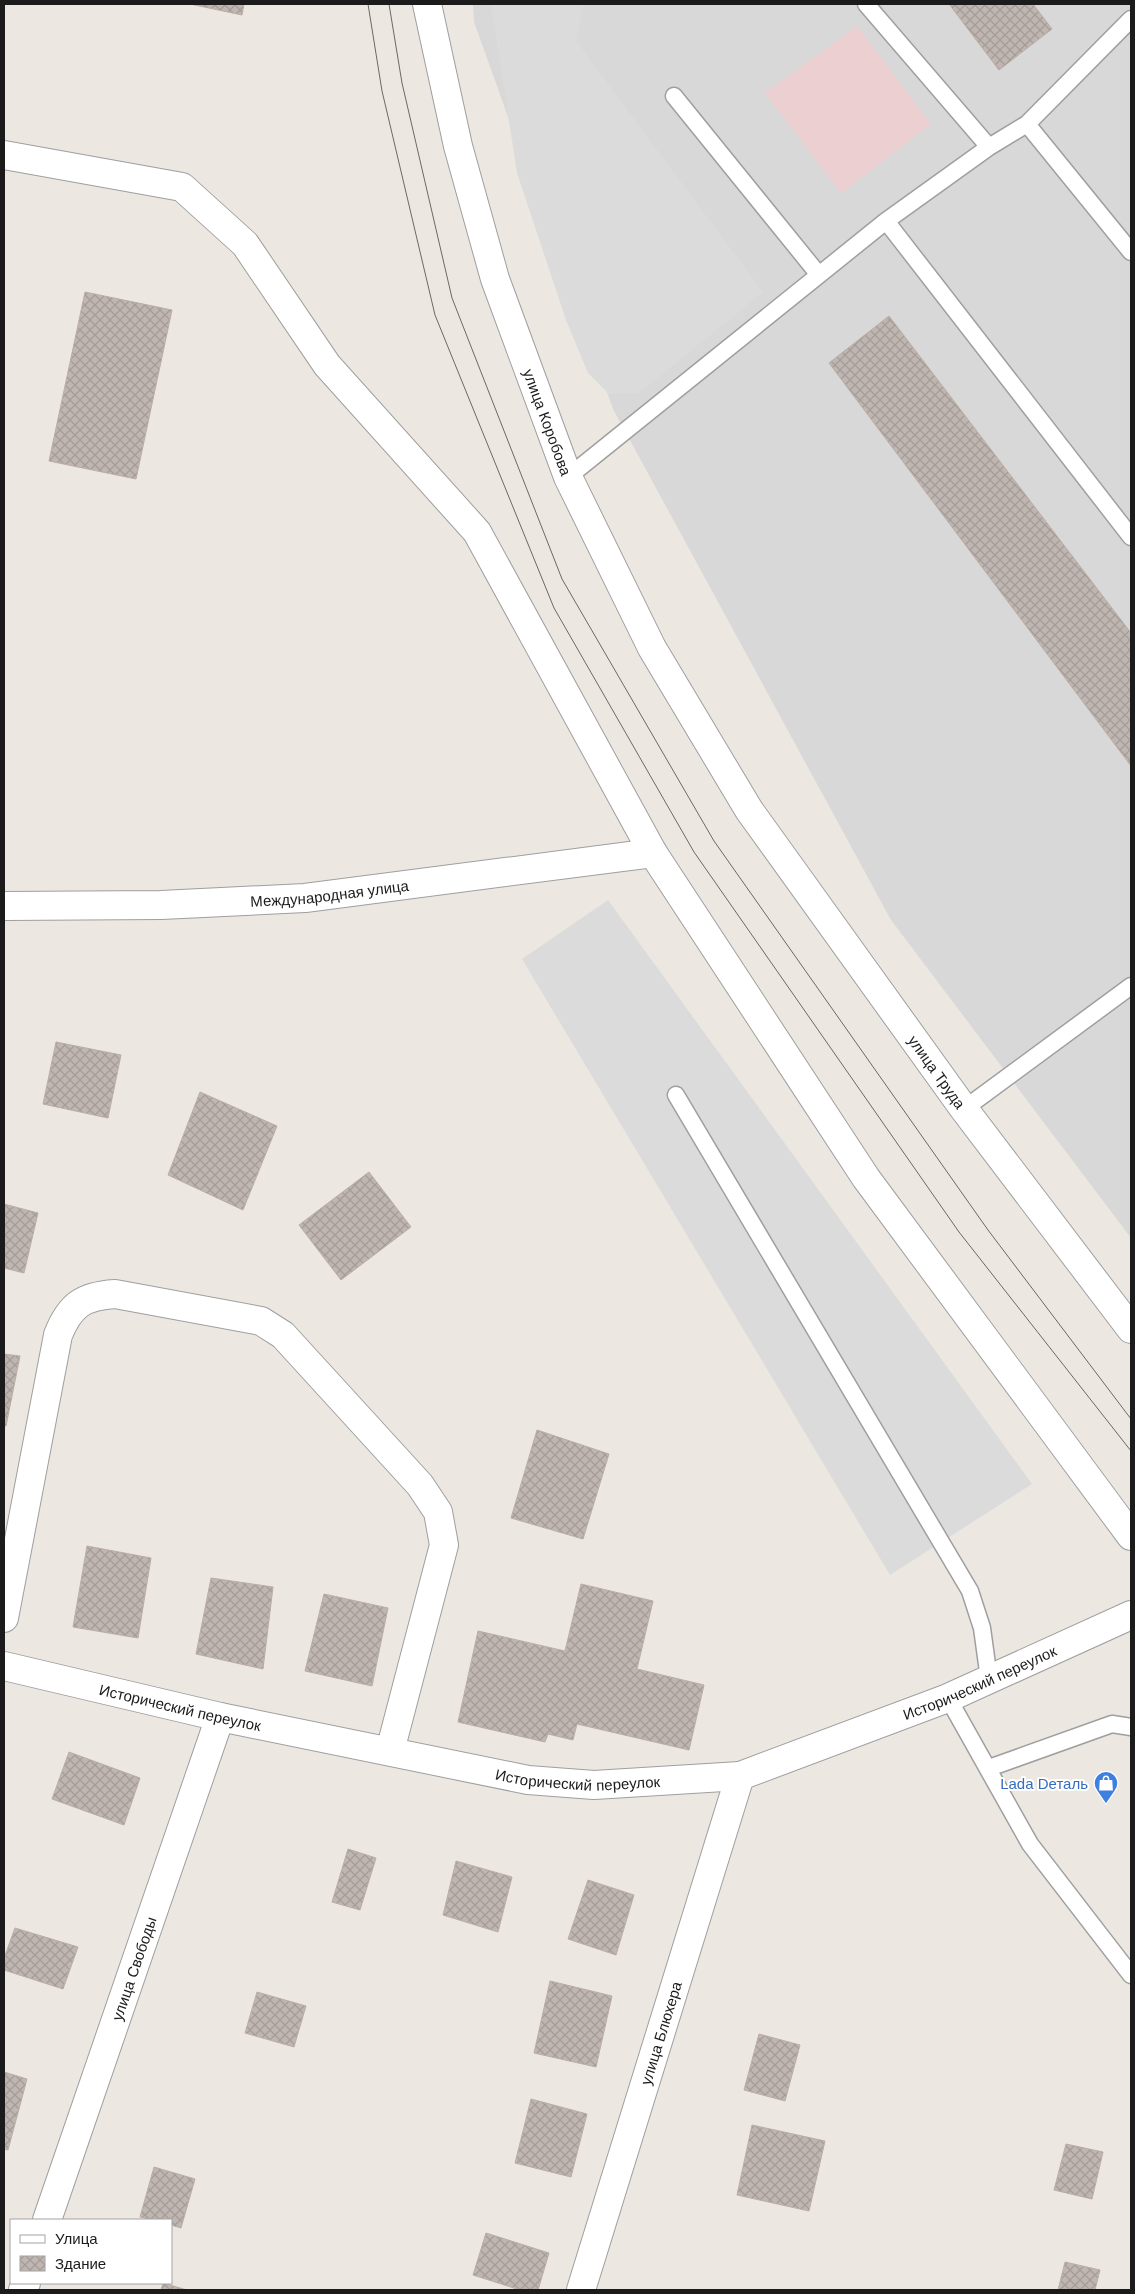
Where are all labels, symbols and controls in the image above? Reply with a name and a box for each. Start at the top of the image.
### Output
street label: улица Коробова [520,367,575,478]
street label: Международная улица [250,876,410,909]
street label: улица Труда [905,1032,970,1112]
street label: Исторический переулок [900,1641,1059,1723]
street label: Исторический переулок [98,1680,263,1734]
street label: Исторический переулок [494,1765,661,1794]
shop icon: Lada Dеталь [1093,1770,1119,1804]
place label: Lada Dеталь [1000,1775,1088,1792]
street label: улица Свободы [108,1914,159,2023]
street label: улица Блюхера [637,1979,685,2087]
legend [10,2219,172,2284]
text: Улица [55,2230,98,2247]
text: Здание [55,2255,106,2272]

